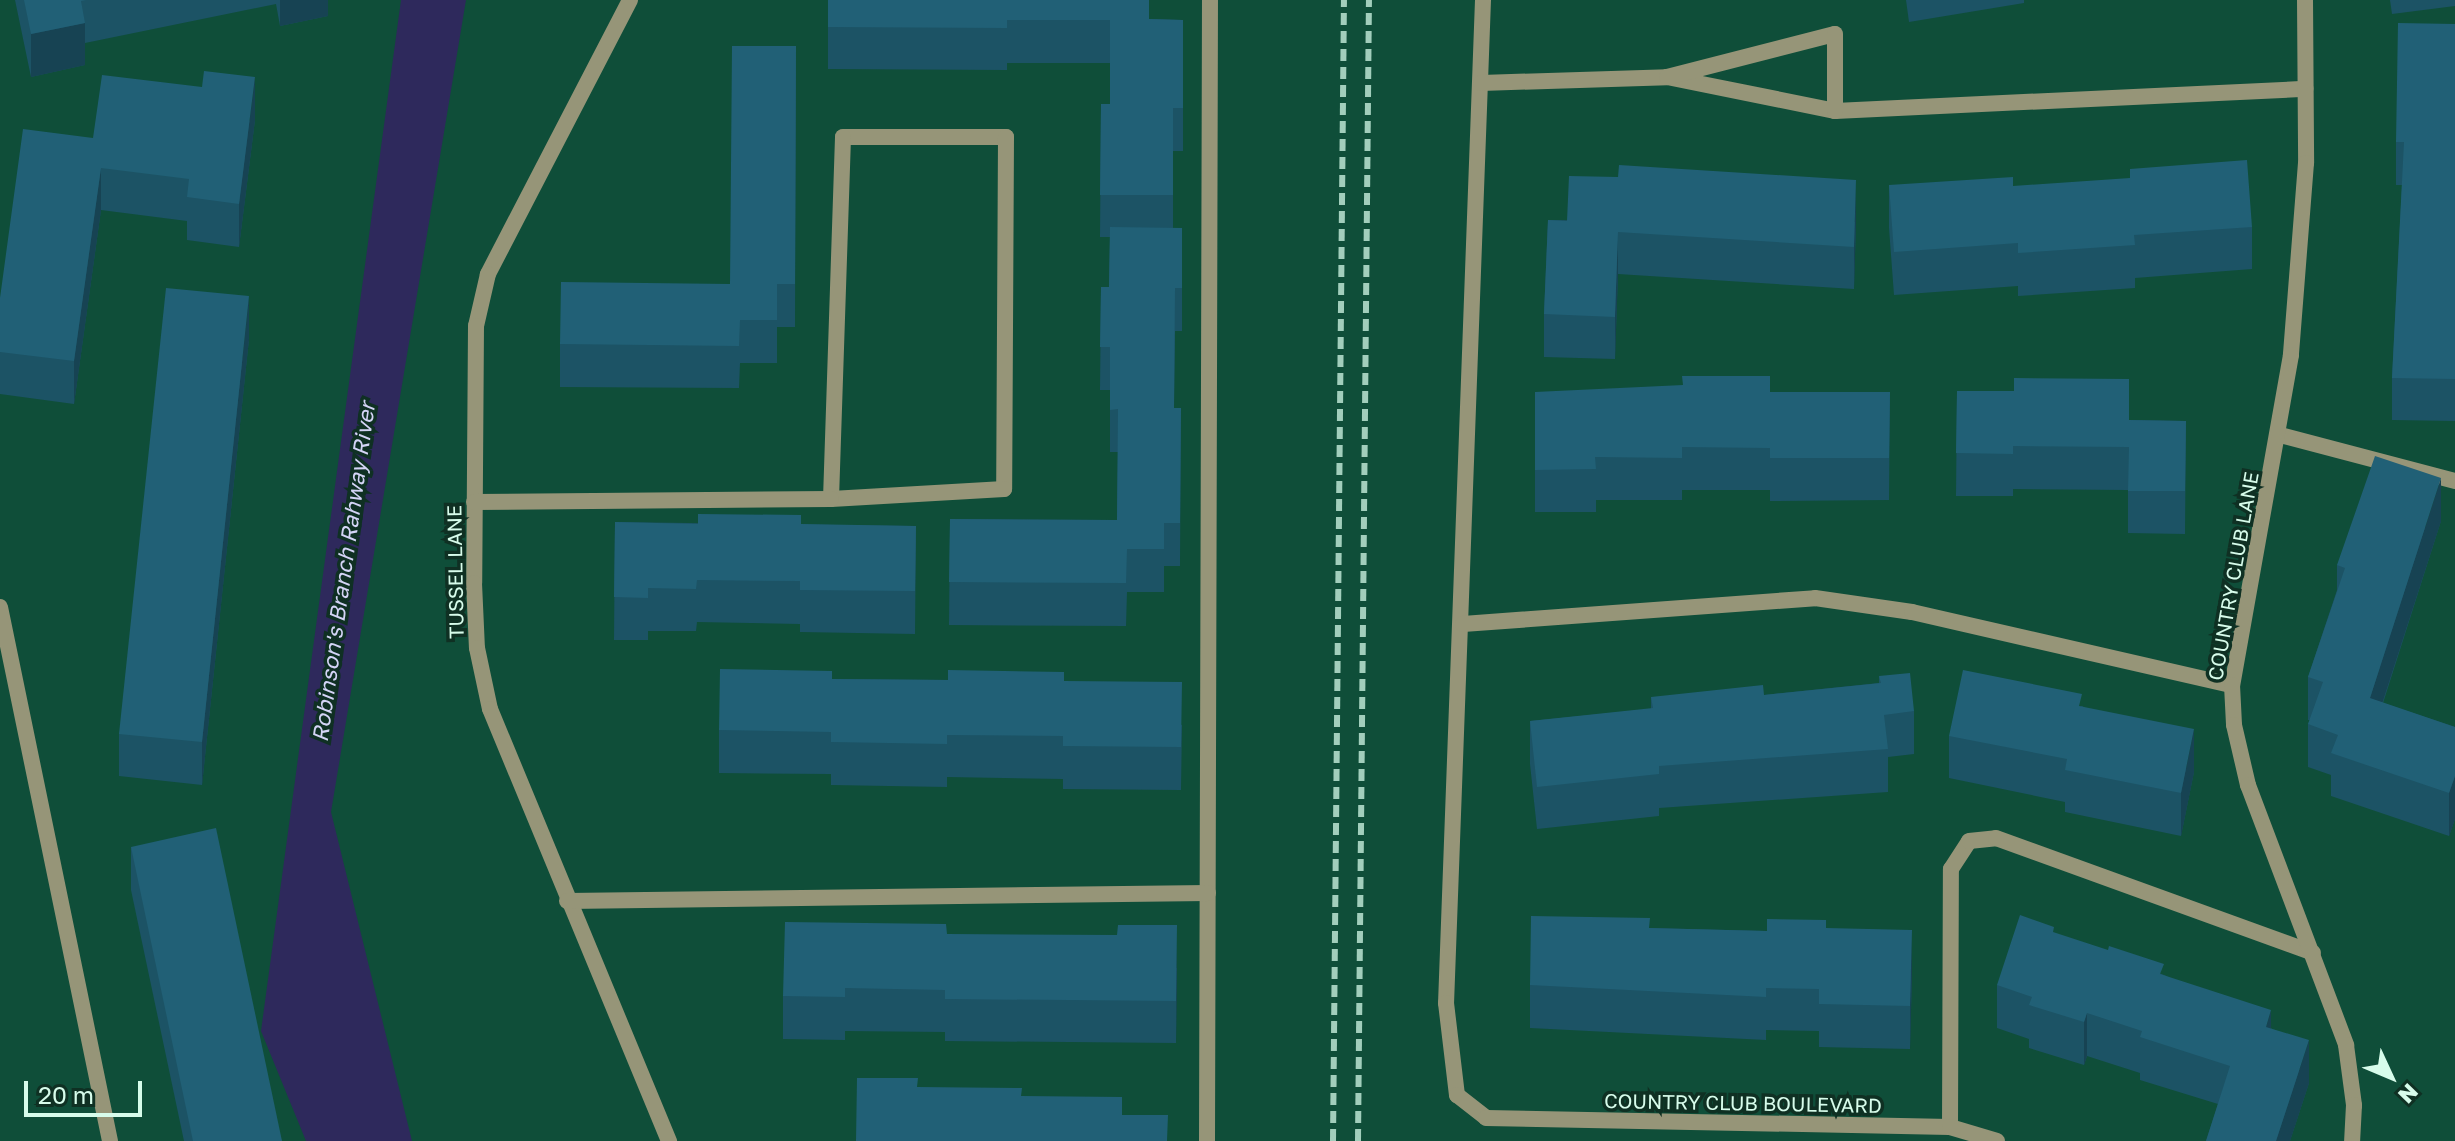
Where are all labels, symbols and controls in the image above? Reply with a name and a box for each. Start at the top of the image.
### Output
water label: Robinson's Branch Rahway River [306,400,380,744]
street label: COUNTRY CLUB LANE [2203,470,2263,682]
street label: TUSSEL LANE [442,505,468,639]
north arrow [2351,1037,2431,1117]
scale bar [28,1065,146,1115]
text: N [2393,1079,2424,1109]
text: 20 m [38,1080,94,1109]
street label: COUNTRY CLUB BOULEVARD [1604,1089,1882,1117]

